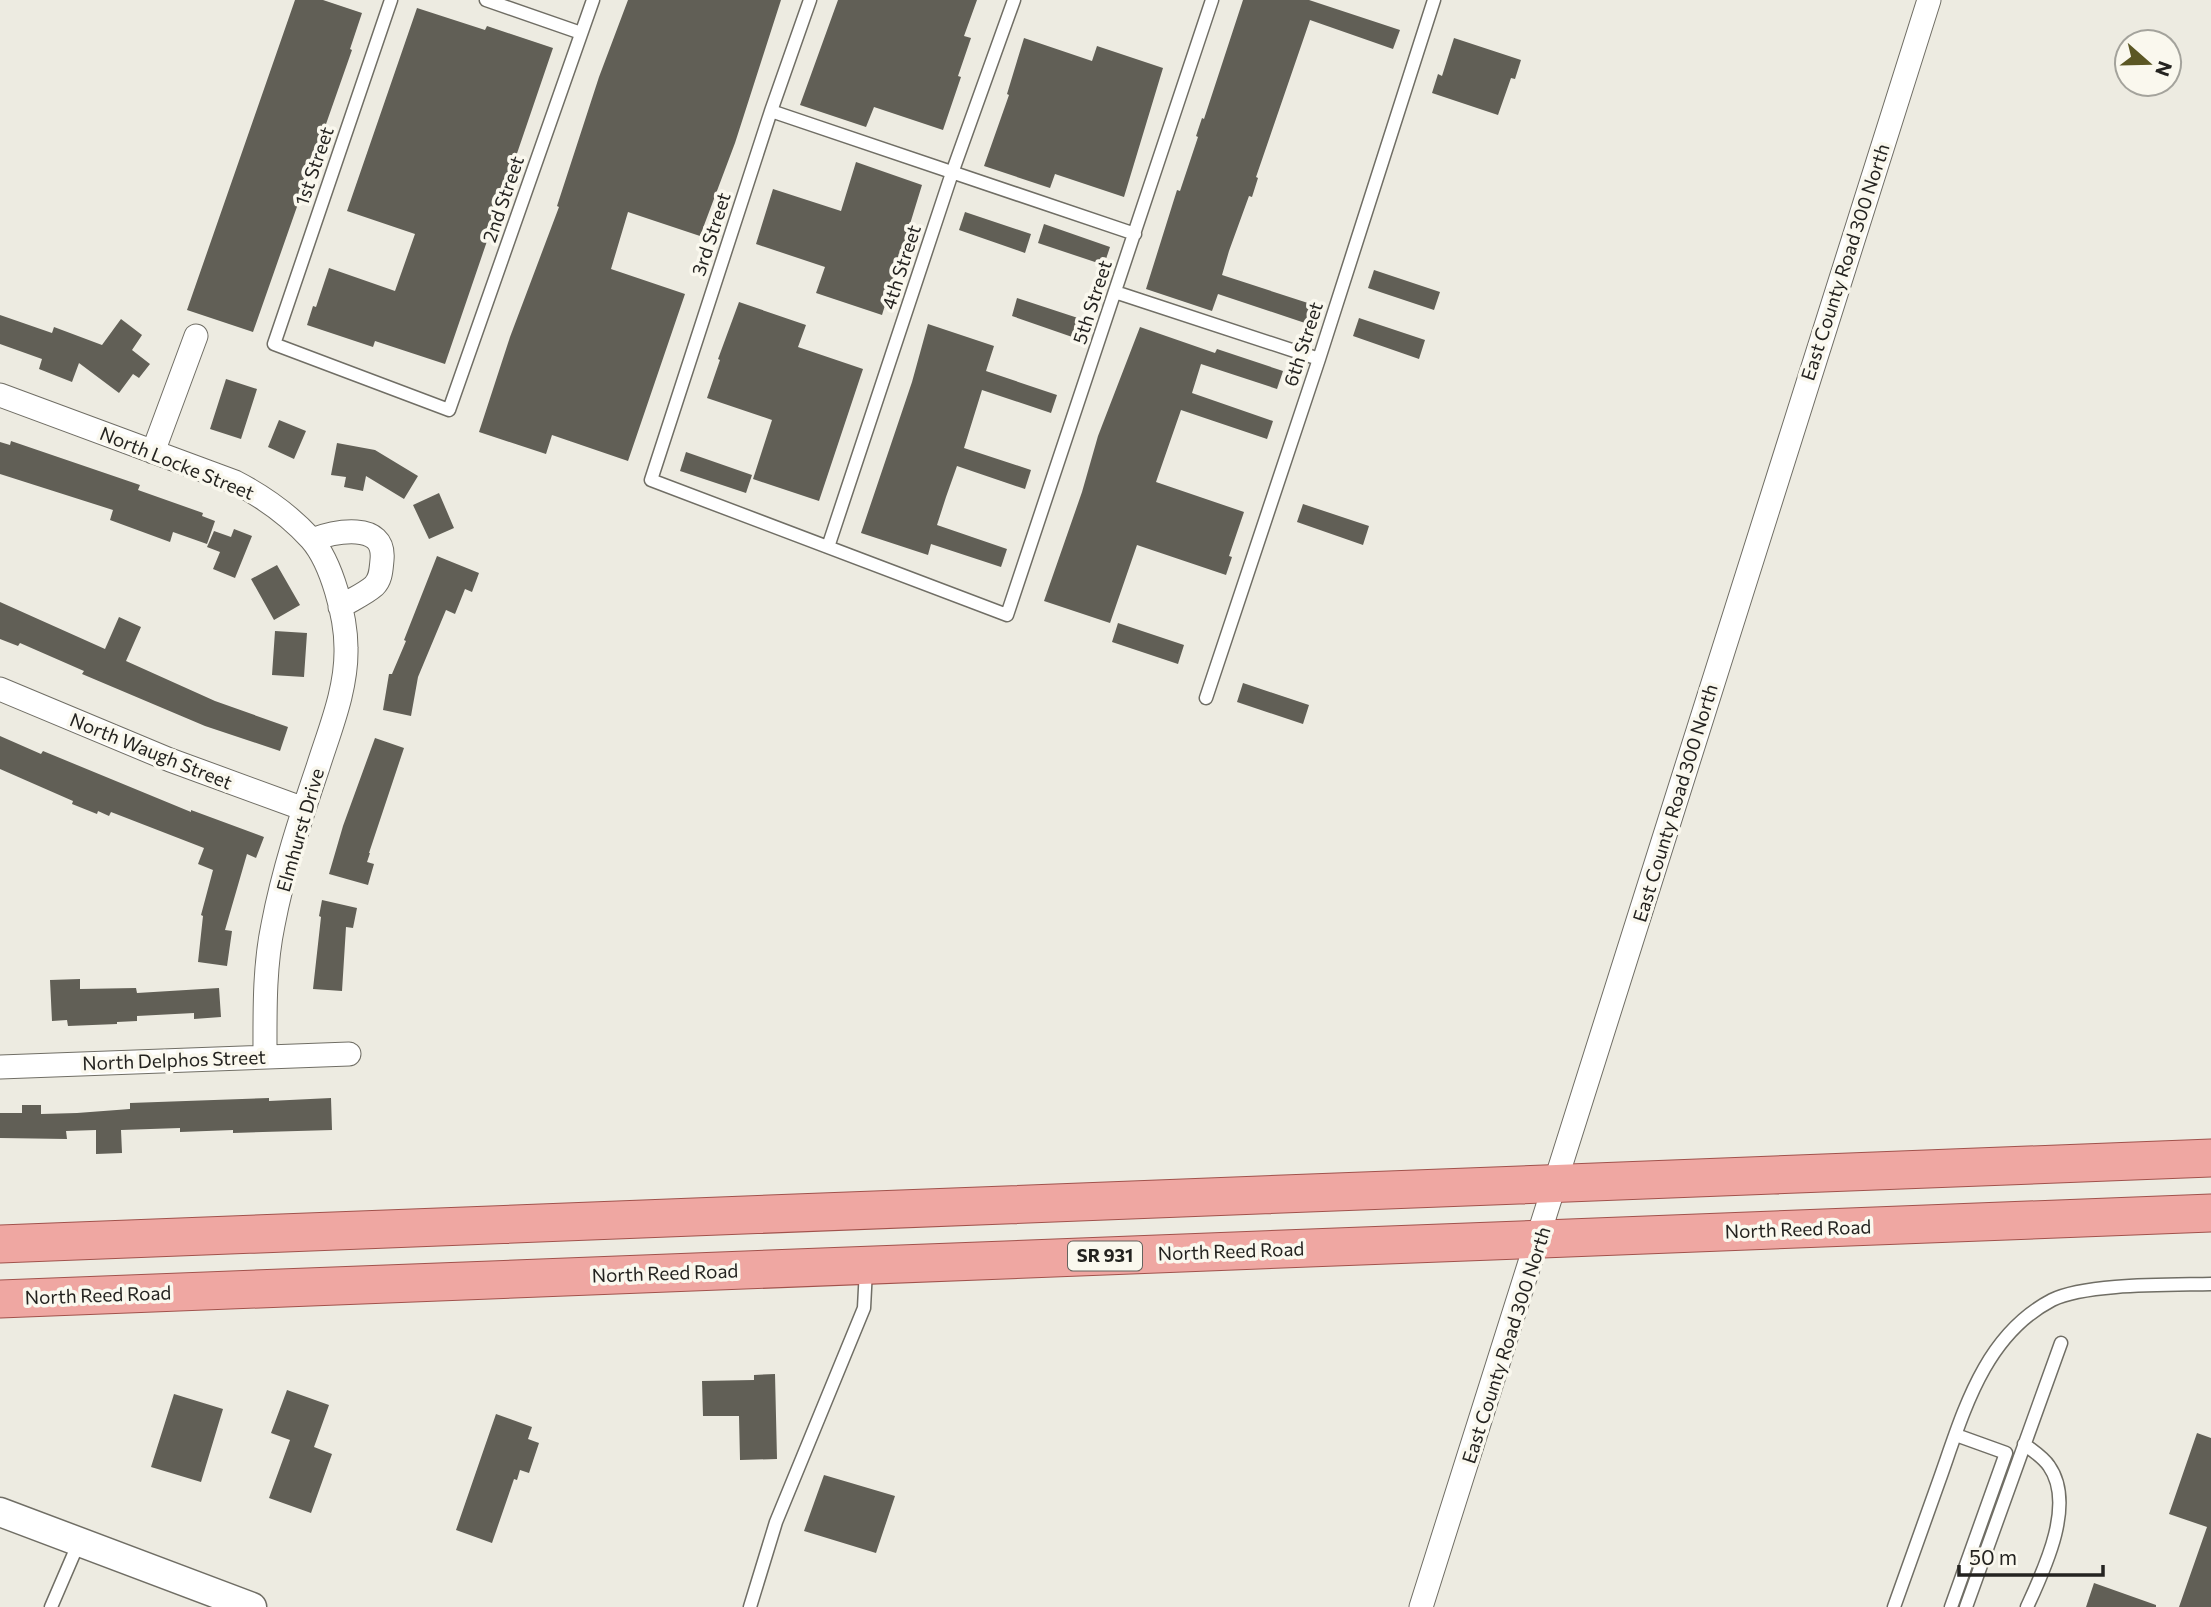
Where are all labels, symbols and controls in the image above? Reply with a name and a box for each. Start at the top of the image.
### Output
north arrow [2113,28,2183,98]
text: N [2151,58,2178,80]
street label: 1st Street [289,123,338,208]
street label: East County Road 300 North [1795,141,1894,383]
street label: 2nd Street [477,152,528,245]
street label: 3rd Street [686,189,735,278]
street label: 4th Street [876,222,925,312]
street label: 5th Street [1067,257,1116,347]
street label: 6th Street [1278,298,1327,389]
street label: North Locke Street [97,421,258,504]
street label: East County Road 300 North [1627,681,1722,925]
street label: North Waugh Street [67,707,236,794]
street label: Elmhurst Drive [271,765,328,894]
street label: North Delphos Street [82,1045,266,1074]
street label: North Reed Road [1724,1214,1872,1243]
street label: East County Road 300 North [1456,1224,1555,1466]
street label: North Reed Road [1157,1236,1305,1265]
road number: SR 931 [1068,1241,1142,1270]
street label: North Reed Road [591,1258,739,1287]
street label: North Reed Road [24,1280,172,1309]
scale bar [1959,1534,2102,1578]
text: 50 m [1969,1544,2017,1569]

